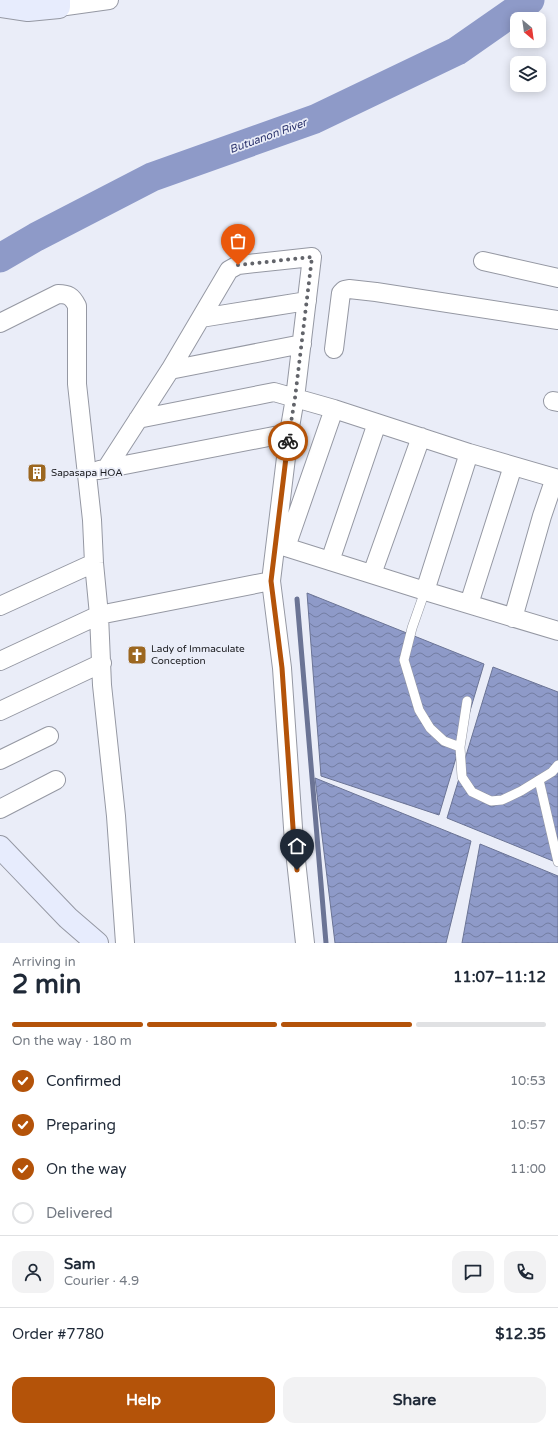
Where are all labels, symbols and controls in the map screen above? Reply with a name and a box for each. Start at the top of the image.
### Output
north arrow [510,12,546,48]
map controls [510,12,546,92]
button: layers [510,56,546,92]
water label: Butuanon River [228,115,310,156]
pin [221,224,255,265]
icon: bag [227,230,249,252]
courier [268,421,308,461]
icon: bike [277,430,299,452]
building icon: Sapasapa HOA [26,462,48,484]
place label: Sapasapa HOA [51,467,123,479]
place label: Lady of Immaculate Conception [151,643,245,667]
church icon: Lady of Immaculate Conception [126,644,148,666]
pin [280,829,314,870]
icon: home [286,835,308,857]
text: Arriving in [12,954,76,970]
text: 11:07–11:12 [453,968,546,986]
text: 2 min [12,969,81,1000]
text: On the way · 180 m [12,1033,132,1049]
icon: check [12,1070,34,1092]
text: Confirmed [46,1072,121,1090]
text: 10:53 [510,1073,546,1089]
icon: check [12,1114,34,1136]
text: Preparing [46,1116,116,1134]
text: 10:57 [510,1117,546,1133]
icon: check [12,1158,34,1180]
text: On the way [46,1160,126,1178]
text: 11:00 [510,1161,546,1177]
text: Delivered [46,1204,113,1222]
button: person [12,1251,54,1293]
button: chat [452,1251,494,1293]
button: phone [504,1251,546,1293]
text: Sam [64,1255,95,1273]
text: Courier · 4.9 [64,1273,139,1289]
text: Order #7780 [12,1325,104,1343]
text: $12.35 [495,1325,546,1343]
button: Help [12,1377,275,1423]
button: Share [283,1377,546,1423]

